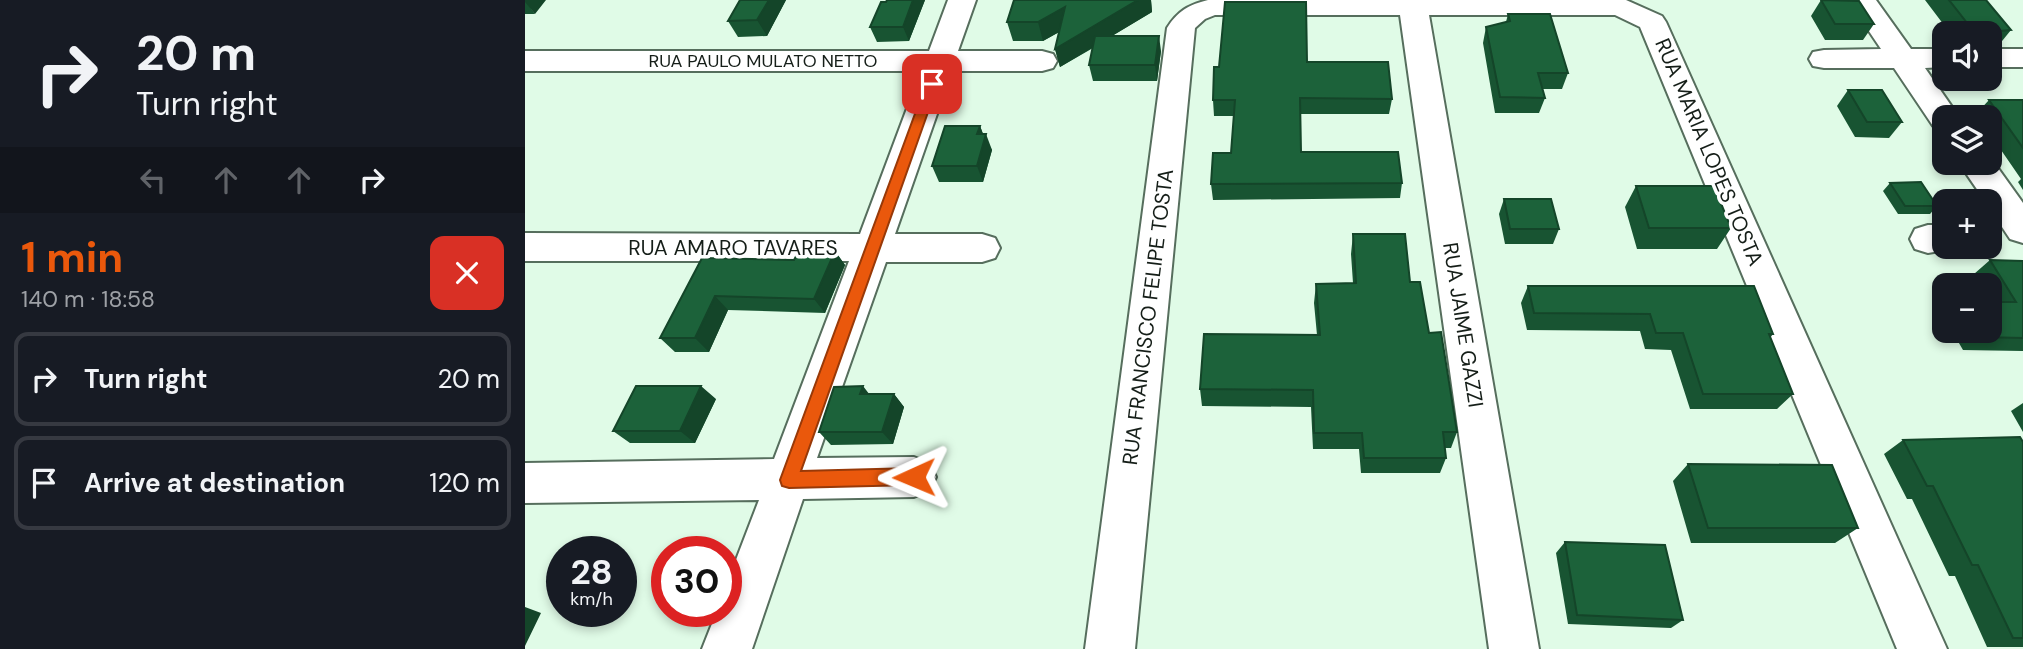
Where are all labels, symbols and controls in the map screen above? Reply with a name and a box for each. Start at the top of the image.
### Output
text: 20 m [136,21,256,85]
map controls [1932,21,2002,343]
button: sound [1932,21,2002,91]
icon: right [21,28,112,119]
street label: RUA MARIA LOPES TOSTA [1648,34,1770,270]
street label: RUA PAULO MULATO NETTO [649,49,878,73]
pin [902,54,962,114]
icon: arrive [913,65,951,103]
text: Turn right [136,83,278,125]
button: layers [1932,105,2002,175]
icon: left [134,161,172,199]
icon: ahead [207,161,245,199]
icon: ahead [280,161,318,199]
icon: right [353,161,391,199]
street label: RUA FRANCISCO FELIPE TOSTA [1116,167,1180,467]
button: + [1932,189,2002,259]
text: 1 min [21,230,123,285]
street label: RUA AMARO TAVARES [628,234,838,262]
button: close [430,236,504,310]
street label: RUA JAIME GAZZI [1436,241,1490,409]
button: − [1932,273,2002,343]
text: 140 m · 18:58 [21,284,155,314]
icon: right [25,360,63,398]
text: Turn right [84,362,208,396]
text: 20 m [437,362,500,396]
position arrow [877,440,951,514]
icon: arrive [25,464,63,502]
text: Arrive at destination [84,466,345,500]
text: 120 m [429,466,500,500]
speed limit sign: 30 [651,536,742,627]
text: 28 [570,549,613,595]
text: km/h [570,587,613,611]

